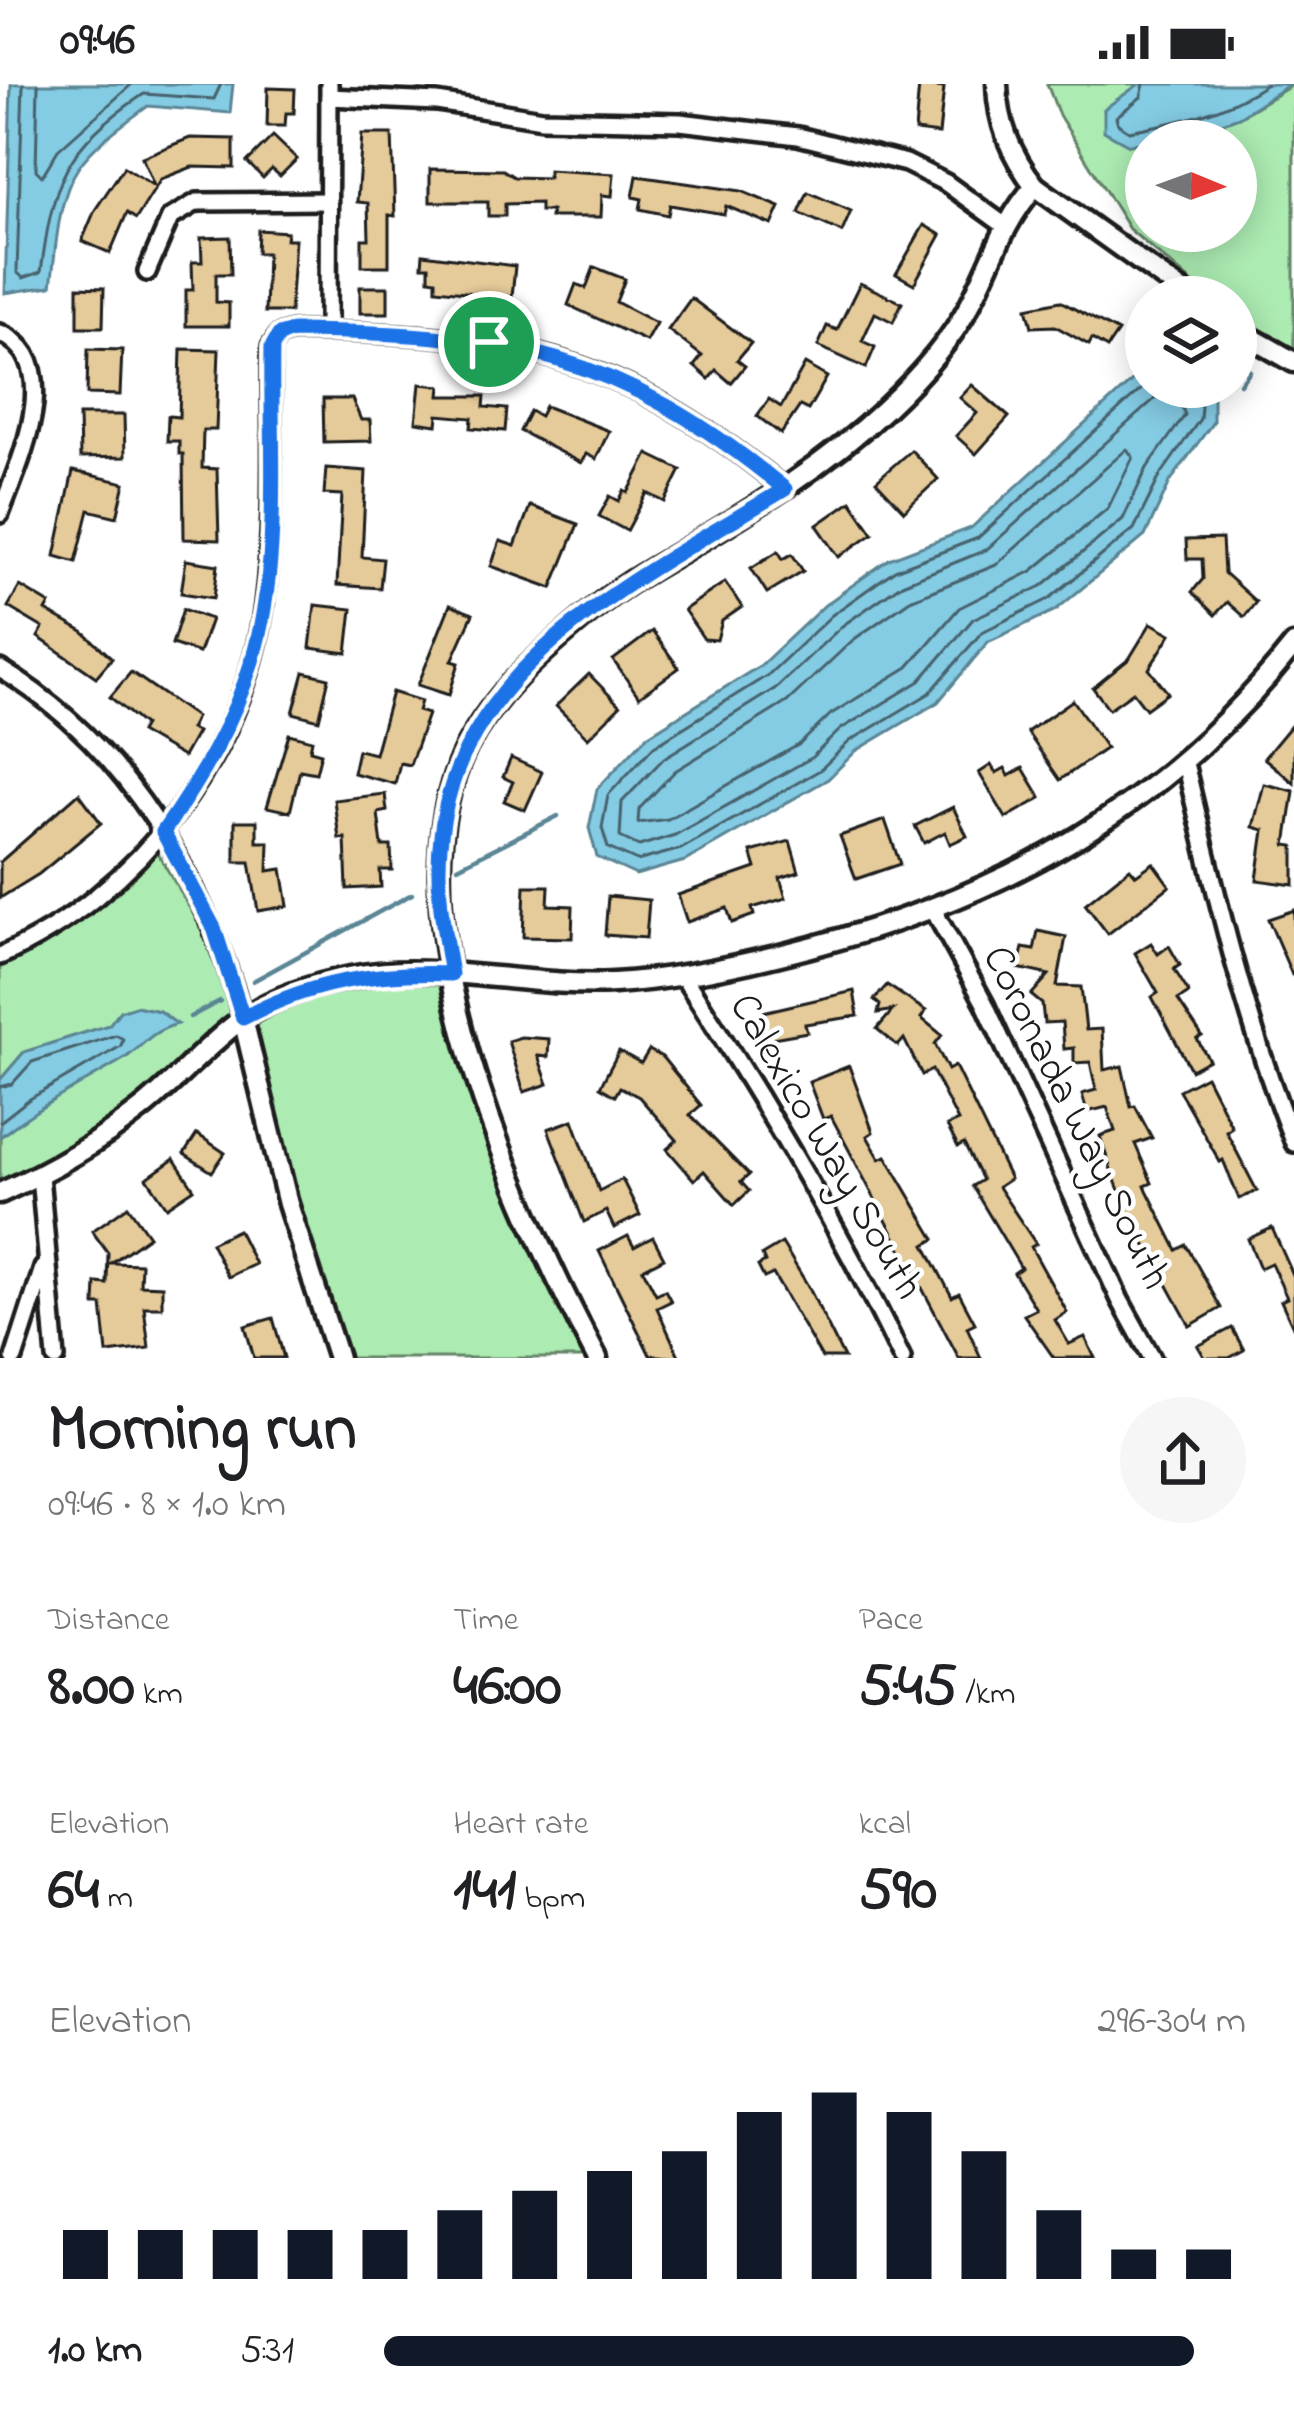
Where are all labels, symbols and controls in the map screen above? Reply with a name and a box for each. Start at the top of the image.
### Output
text: 09:46 [60,9,135,75]
north arrow [1125,120,1257,252]
map controls [1125,120,1257,408]
button: layers [1125,276,1257,408]
pin [438,291,540,393]
icon: arrive [456,309,522,375]
street label: Coronada Way South [965,936,1185,1300]
street label: Calexico Way South [712,982,938,1312]
text: Morning run [48,1384,357,1480]
button: share [1120,1397,1246,1523]
text: 09:46 · 8 × 1.0 km [48,1477,286,1534]
text: Distance [48,1597,170,1645]
text: Time [453,1597,519,1645]
text: Pace [859,1597,923,1645]
text: 8.00 [48,1645,135,1732]
text: 46:00 [453,1645,561,1732]
text: 5:45 [859,1645,957,1732]
text: km [135,1671,183,1719]
text: /km [957,1671,1016,1719]
text: Elevation [48,1801,169,1849]
text: Heart rate [453,1801,589,1849]
text: kcal [859,1801,911,1849]
text: 64 [48,1849,99,1936]
text: 141 [453,1849,516,1936]
text: 590 [859,1849,937,1936]
text: m [99,1875,133,1923]
text: bpm [516,1875,585,1923]
text: Elevation [48,1994,191,2051]
text: 296–304 m [1097,1994,1246,2051]
text: 1.0 km [48,2323,142,2380]
text: 5:31 [240,2323,294,2380]

